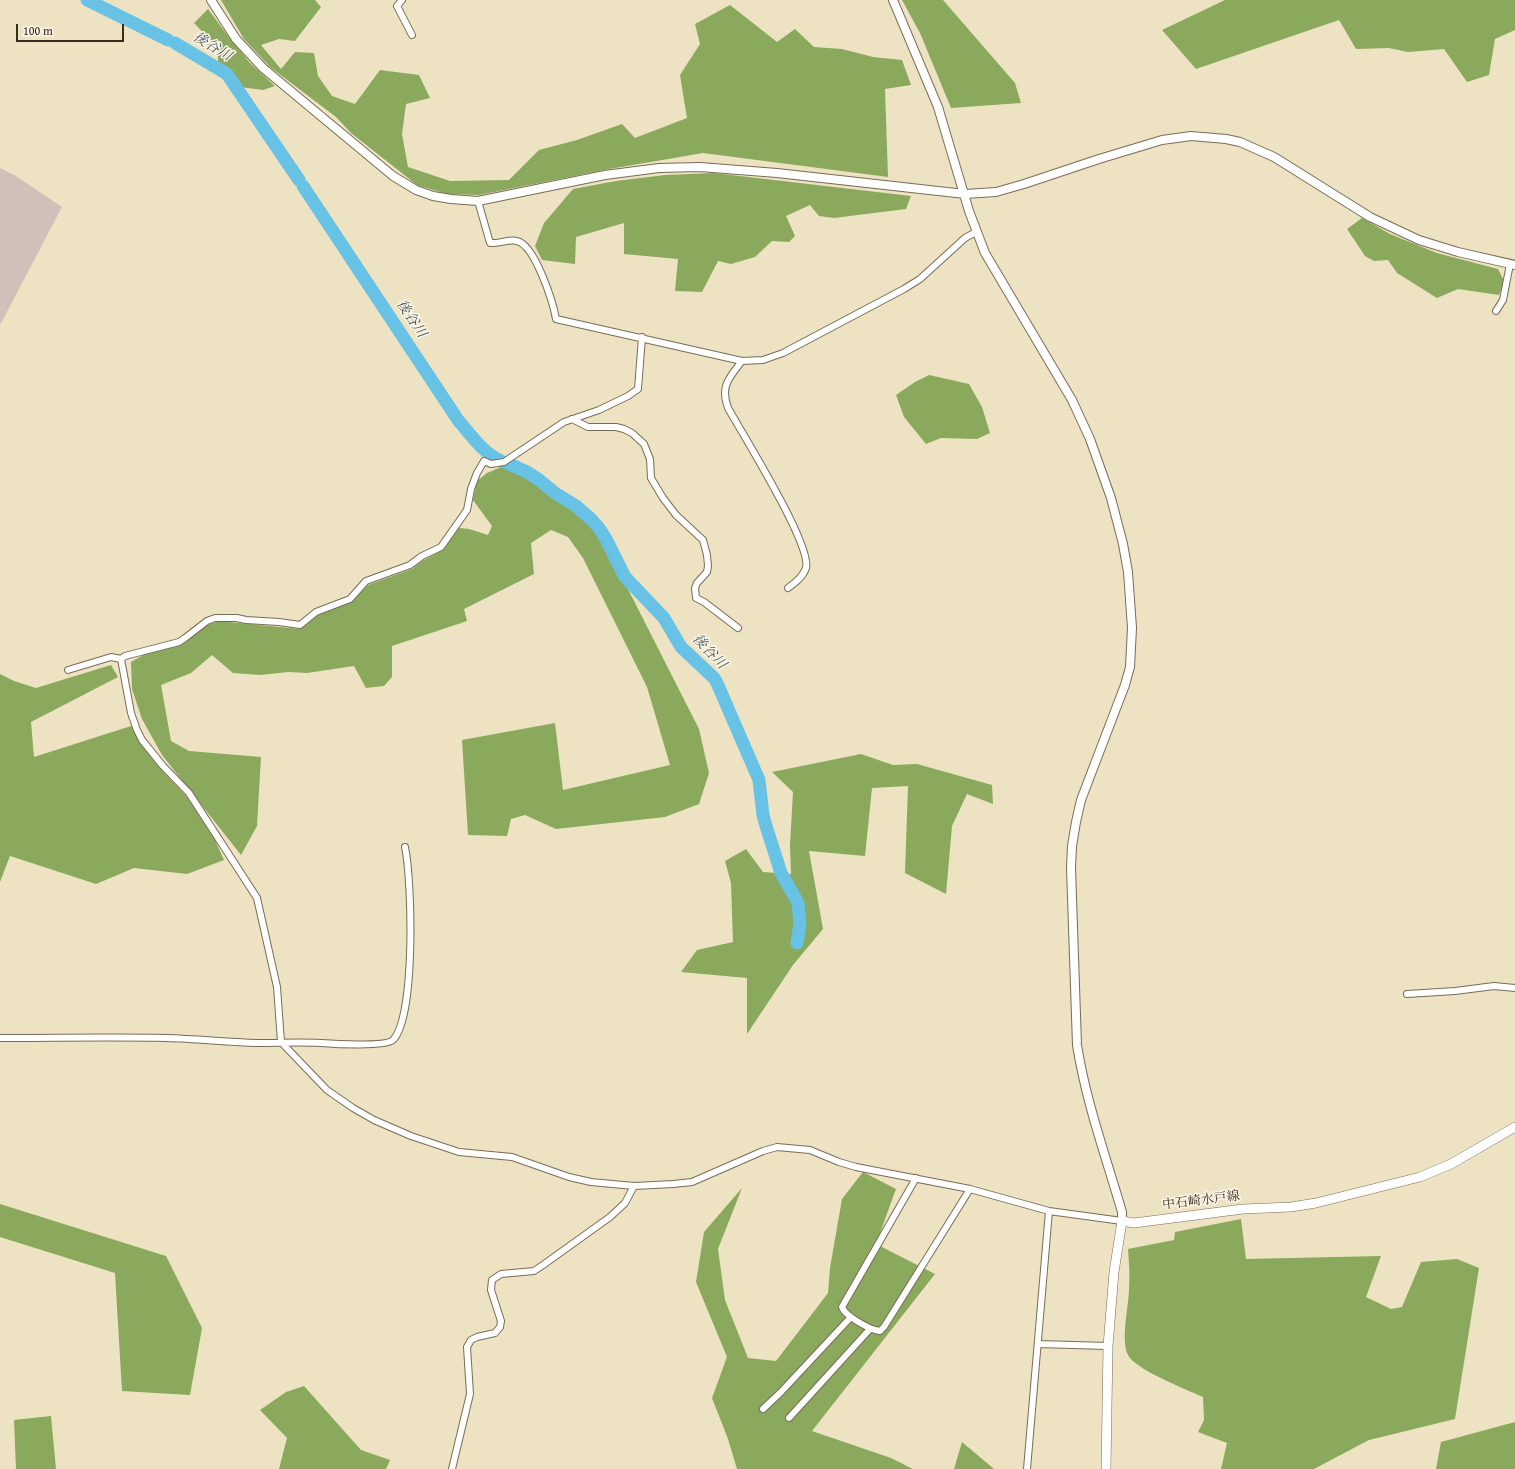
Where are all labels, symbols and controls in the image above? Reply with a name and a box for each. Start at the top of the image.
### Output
scale bar [18,16,126,42]
text: 100 m [23,22,53,39]
water label: 後谷川 [190,29,234,65]
water label: 後谷川 [392,297,430,341]
water label: 後谷川 [688,631,730,673]
street label: 中石崎水戸線 [1161,1189,1241,1213]

